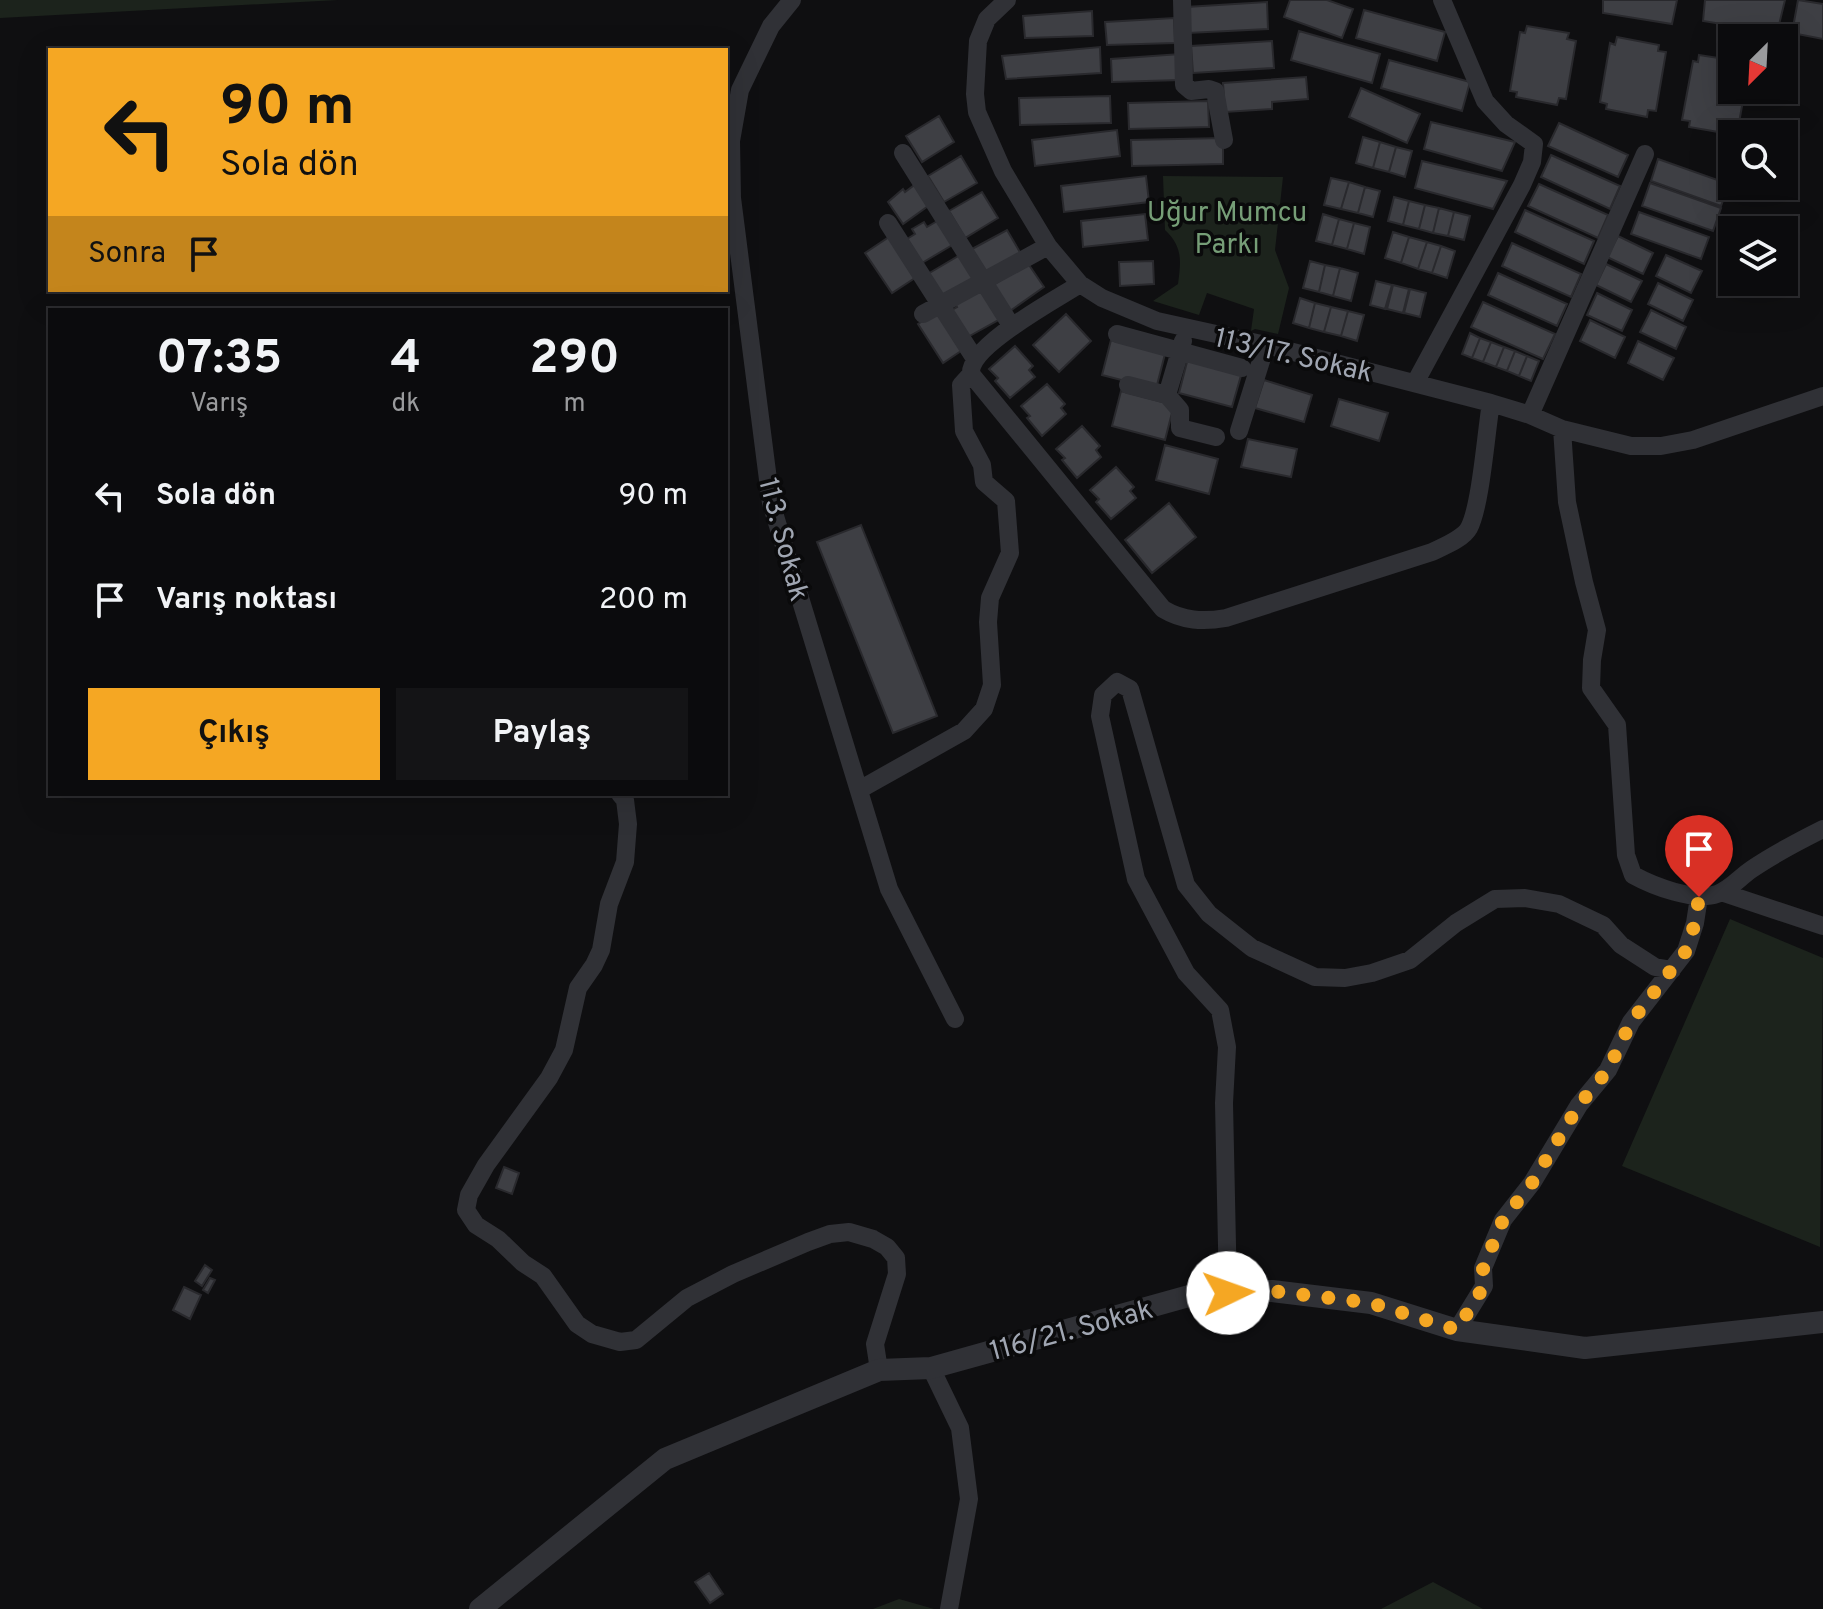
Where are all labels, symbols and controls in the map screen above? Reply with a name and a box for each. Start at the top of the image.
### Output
north arrow [1718,24,1798,104]
map controls [1718,24,1798,296]
text: 90 m [220,74,355,144]
icon: left [88,80,192,184]
button: search [1718,120,1798,200]
text: Sola dön [220,143,359,189]
park label: Uğur Mumcu Parkı [1147,196,1307,264]
button: layers [1718,216,1798,296]
icon: arrive [182,232,226,276]
text: Sonra [88,236,166,273]
street label: 113/17. Sokak [1211,321,1376,393]
text: 07:35 [156,330,282,390]
text: 4 [390,330,421,390]
text: 290 [529,330,620,390]
text: Varış [190,388,248,421]
text: dk [392,388,420,421]
text: m [564,388,586,421]
icon: left [88,474,132,518]
street label: 113. Sokak [748,474,816,605]
text: Sola dön [156,478,276,515]
text: 90 m [619,478,688,515]
icon: arrive [88,578,132,622]
text: Varış noktası [156,582,337,619]
text: 200 m [599,582,688,619]
button: Çıkış [88,688,380,780]
button: Paylaş [396,688,688,780]
pin [1665,815,1733,897]
icon: arrive [1677,827,1721,871]
position arrow [1186,1251,1270,1335]
street label: 116/21. Sokak [986,1293,1157,1371]

